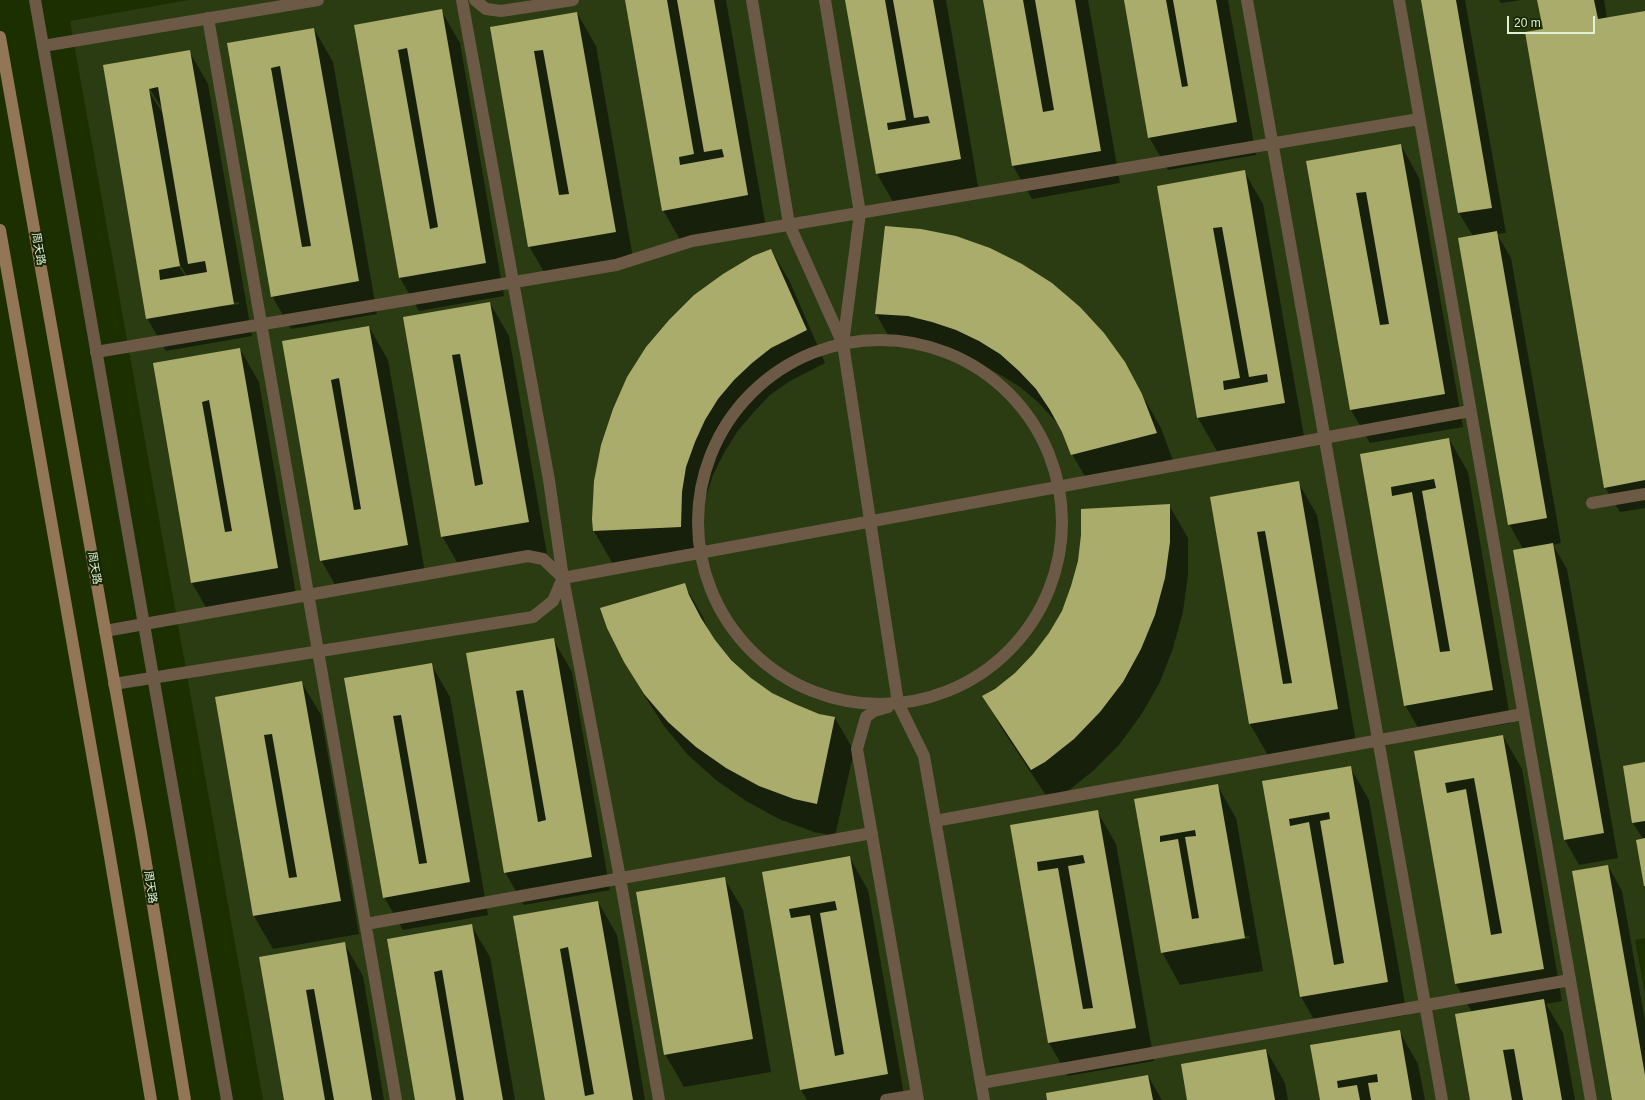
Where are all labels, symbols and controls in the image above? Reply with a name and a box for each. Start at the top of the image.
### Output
scale bar [1509,8,1597,34]
text: 20 m [1514,16,1541,30]
street label: 周天路 [29,232,47,266]
street label: 周天路 [85,551,103,585]
street label: 周天路 [141,870,159,904]

